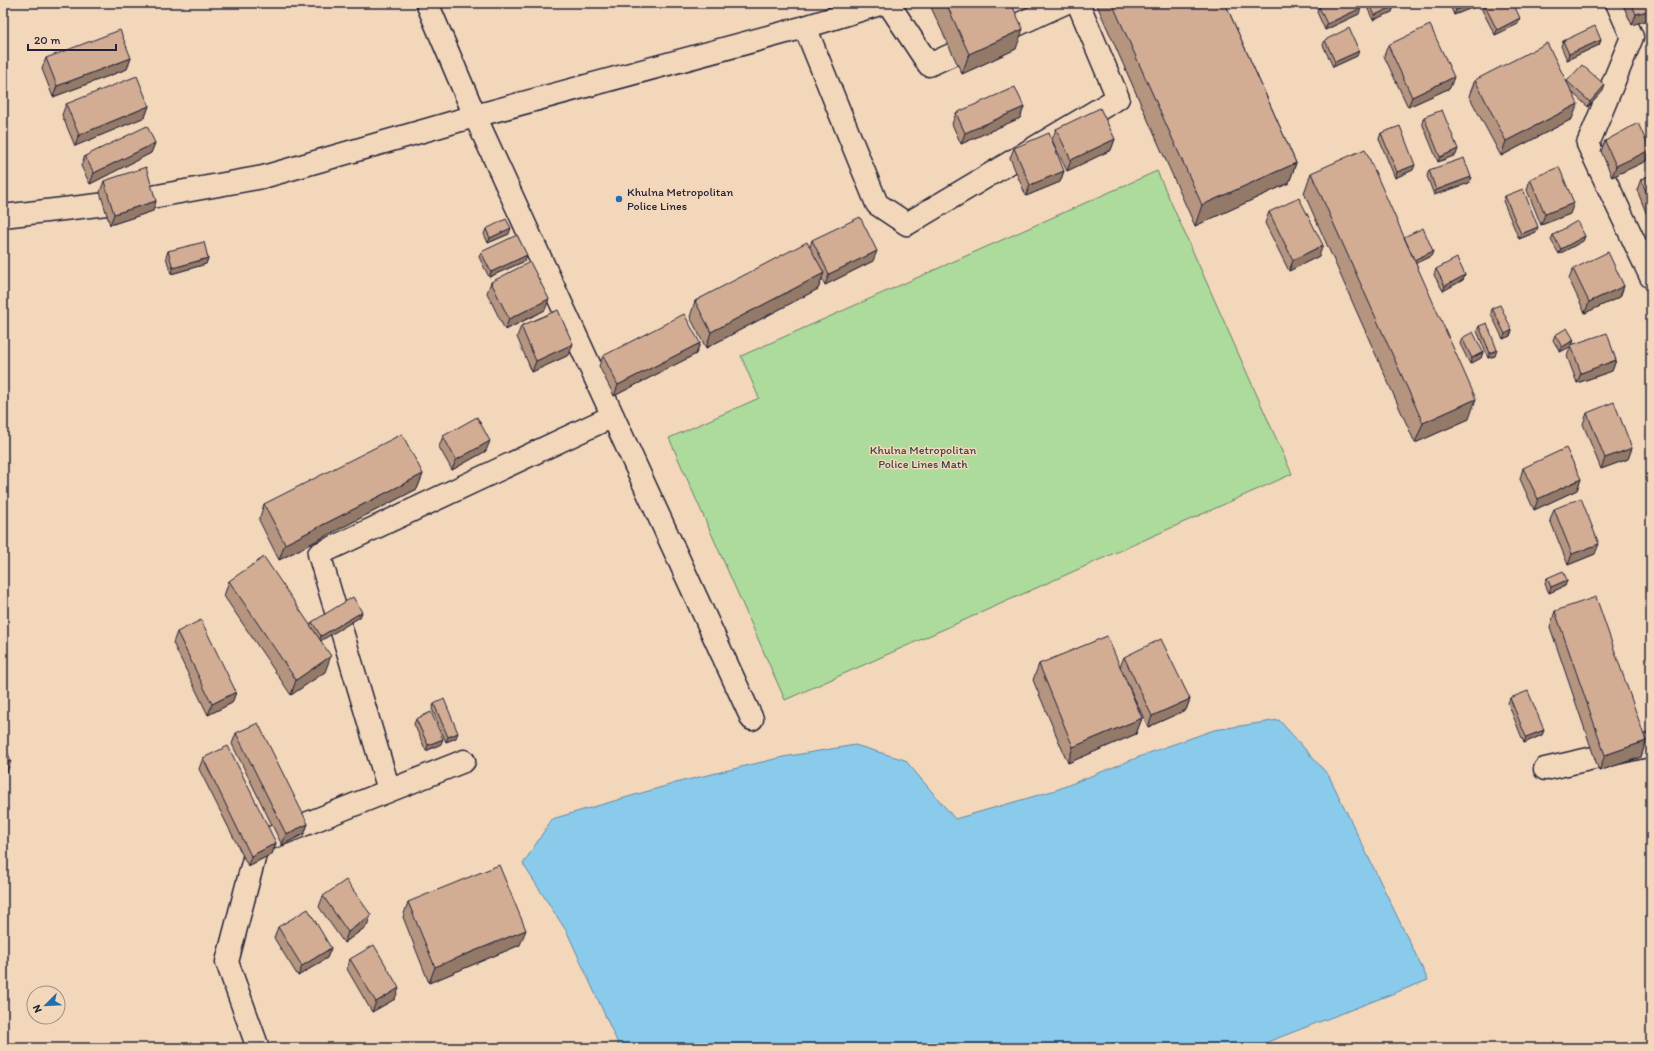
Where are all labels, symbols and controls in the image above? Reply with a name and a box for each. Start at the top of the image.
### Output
scale bar [28,26,116,52]
text: 20 m [34,33,61,47]
place label: Khulna Metropolitan Police Lines [627,185,734,213]
marker: Khulna Metropolitan Police Lines [614,194,624,204]
park label: Khulna Metropolitan Police Lines Math [870,443,976,471]
north arrow [26,985,66,1025]
text: N [30,1003,45,1015]

